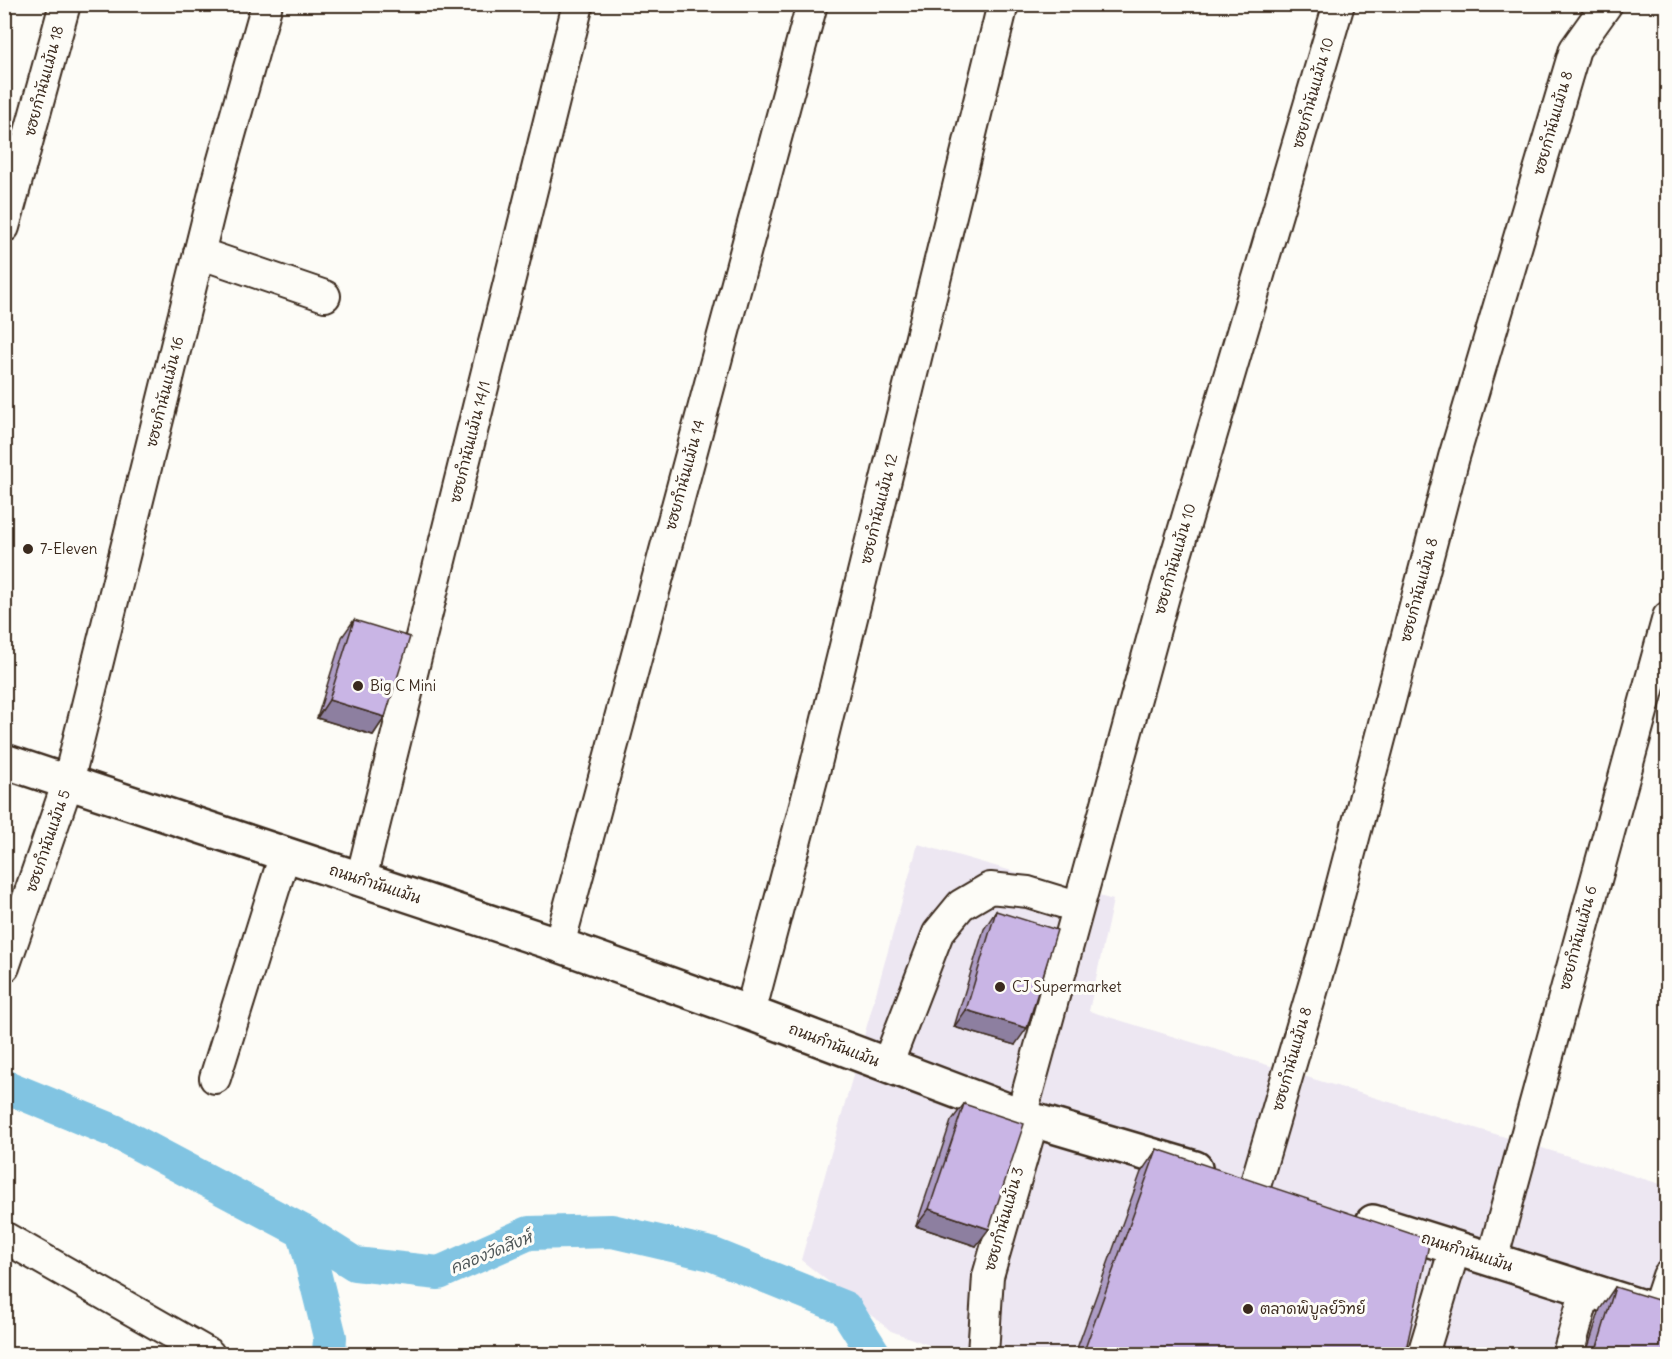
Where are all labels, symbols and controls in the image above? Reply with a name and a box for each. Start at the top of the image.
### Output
street label: ซฮยกำนันแม้น 18 [20,24,67,138]
street label: ซฮยกำนันแม้น 10 [1288,35,1337,151]
street label: ซฮยกำนันแม้น 8 [1529,68,1576,177]
street label: ซฮยกำนันแม้น 16 [142,334,187,449]
street label: ซฮยกำนันแม้น 14/1 [445,379,494,505]
street label: ซฮยกำนันแม้น 14 [661,417,708,532]
street label: ซฮยกำนันแม้น 12 [856,452,901,566]
street label: ซฮยกำนันแม้น 10 [1150,501,1199,617]
street label: ซฮยกำนันแม้น 8 [1395,535,1442,644]
place label: 7-Eleven [40,539,98,558]
marker: 7-Eleven [21,542,35,556]
place label: Big C Mini [370,676,436,695]
marker: Big C Mini [351,679,365,693]
street label: ซฮยกำนันแม้น 5 [21,787,74,895]
street label: ถนนกำนันแม้น [327,860,423,907]
street label: ซฮยกำนันแม้น 6 [1554,883,1601,992]
place label: CJ Supermarket [1012,977,1122,996]
marker: CJ Supermarket [993,980,1007,994]
street label: ซฮยกำนันแม้น 8 [1268,1004,1315,1113]
street label: ถนนกำนันแม้น [786,1019,882,1071]
street label: ซฮยกำนันแม้น 3 [980,1165,1027,1273]
water label: คลองวัดสิงห์ [447,1225,538,1277]
street label: ถนนกำนันแม้น [1419,1228,1515,1275]
place label: ตลาดพิบูลย์วิทย์ [1260,1299,1366,1320]
marker: ตลาดพิบูลย์วิทย์ [1241,1302,1255,1316]

